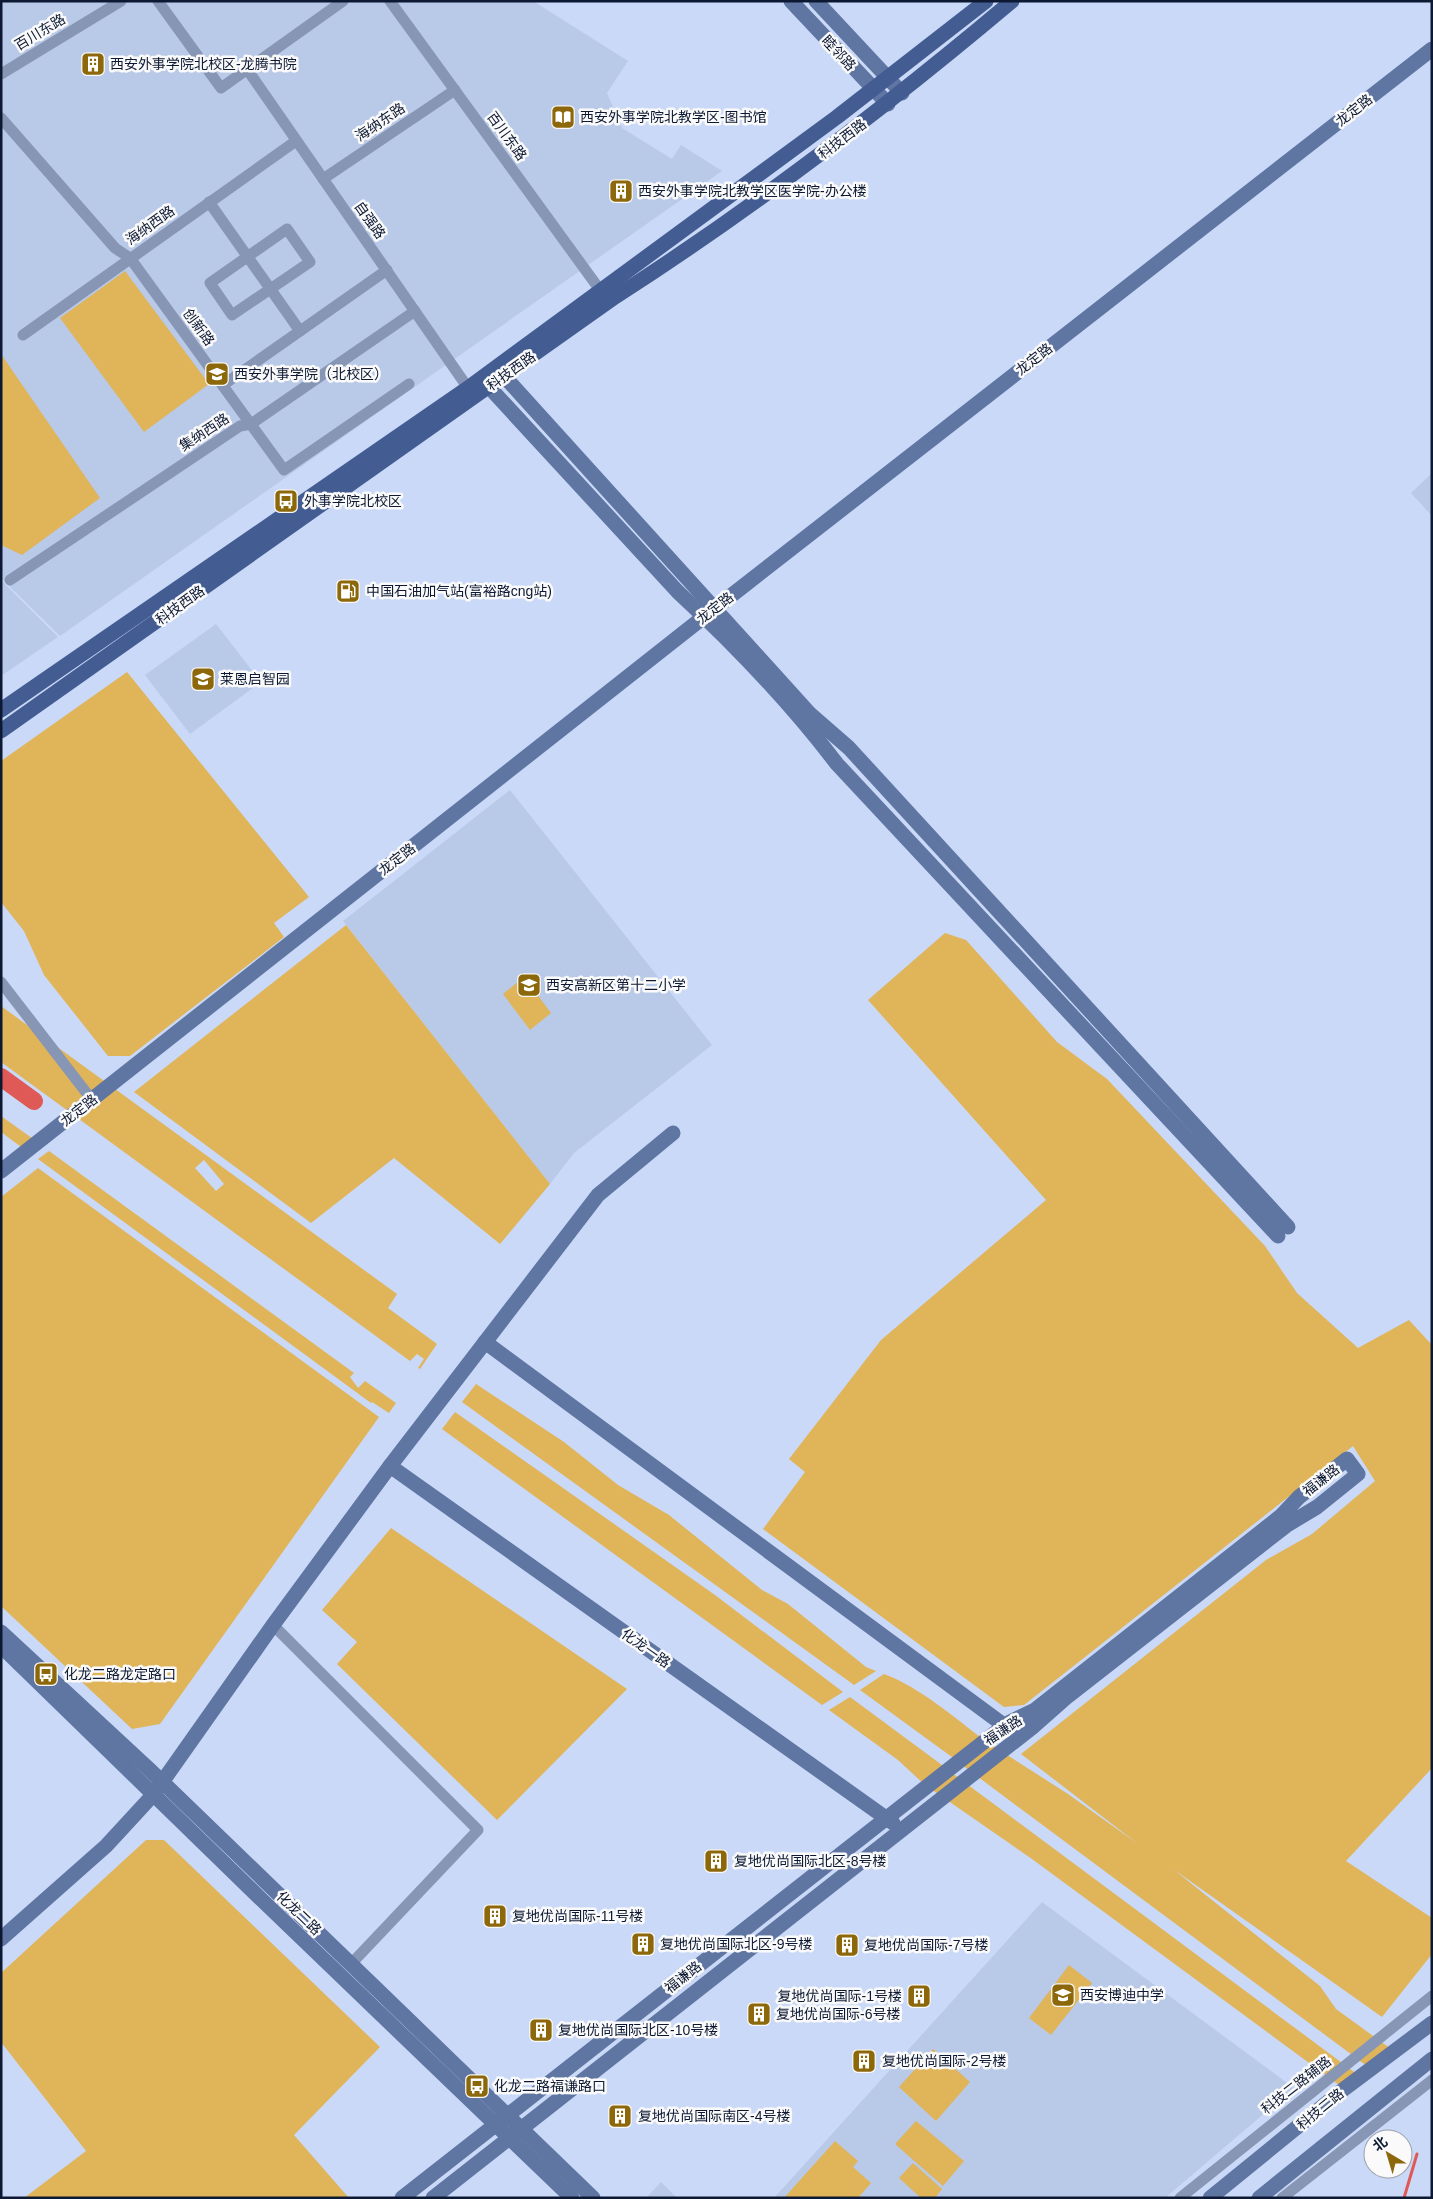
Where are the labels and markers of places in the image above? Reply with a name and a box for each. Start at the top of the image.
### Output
building icon: 西安外事学院北校区-龙腾书院 [80,51,106,77]
place label: 西安外事学院北校区-龙腾书院 [110,56,297,72]
library icon: 西安外事学院北教学区-图书馆 [550,104,576,130]
place label: 西安外事学院北教学区-图书馆 [580,109,767,125]
building icon: 西安外事学院北教学区医学院-办公楼 [608,178,634,204]
place label: 西安外事学院北教学区医学院-办公楼 [638,183,867,199]
school or university icon: 西安外事学院（北校区） [204,361,230,387]
place label: 西安外事学院（北校区） [234,366,388,382]
bus stop icon: 外事学院北校区 [273,488,299,514]
place label: 外事学院北校区 [304,493,402,509]
fuel station icon: 中国石油加气站(富裕路cng站) [335,578,361,604]
place label: 中国石油加气站(富裕路cng站) [366,583,552,599]
school or university icon: 莱恩启智园 [190,666,216,692]
place label: 莱恩启智园 [220,671,290,687]
school or university icon: 西安高新区第十二小学 [516,972,542,998]
place label: 西安高新区第十二小学 [546,977,686,993]
bus stop icon: 化龙二路龙定路口 [33,1661,59,1687]
place label: 化龙二路龙定路口 [64,1666,176,1682]
building icon: 复地优尚国际北区-8号楼 [703,1848,729,1874]
place label: 复地优尚国际北区-8号楼 [734,1853,886,1869]
building icon: 复地优尚国际-11号楼 [482,1903,508,1929]
place label: 复地优尚国际-11号楼 [512,1908,643,1924]
building icon: 复地优尚国际北区-9号楼 [630,1931,656,1957]
building icon: 复地优尚国际-7号楼 [834,1932,860,1958]
place label: 复地优尚国际北区-9号楼 [660,1936,812,1952]
place label: 复地优尚国际-7号楼 [864,1937,988,1953]
school or university icon: 西安博迪中学 [1050,1982,1076,2008]
building icon: 复地优尚国际-1号楼 [906,1983,932,2009]
place label: 西安博迪中学 [1080,1987,1164,2003]
place label: 复地优尚国际-1号楼 [778,1988,902,2004]
building icon: 复地优尚国际-6号楼 [746,2001,772,2027]
place label: 复地优尚国际-6号楼 [776,2006,900,2022]
building icon: 复地优尚国际北区-10号楼 [528,2017,554,2043]
place label: 复地优尚国际北区-10号楼 [558,2022,718,2038]
building icon: 复地优尚国际-2号楼 [851,2048,877,2074]
place label: 复地优尚国际-2号楼 [882,2053,1006,2069]
bus stop icon: 化龙二路福谦路口 [464,2073,490,2099]
place label: 化龙二路福谦路口 [494,2078,606,2094]
building icon: 复地优尚国际南区-4号楼 [607,2103,633,2129]
place label: 复地优尚国际南区-4号楼 [638,2108,790,2124]

